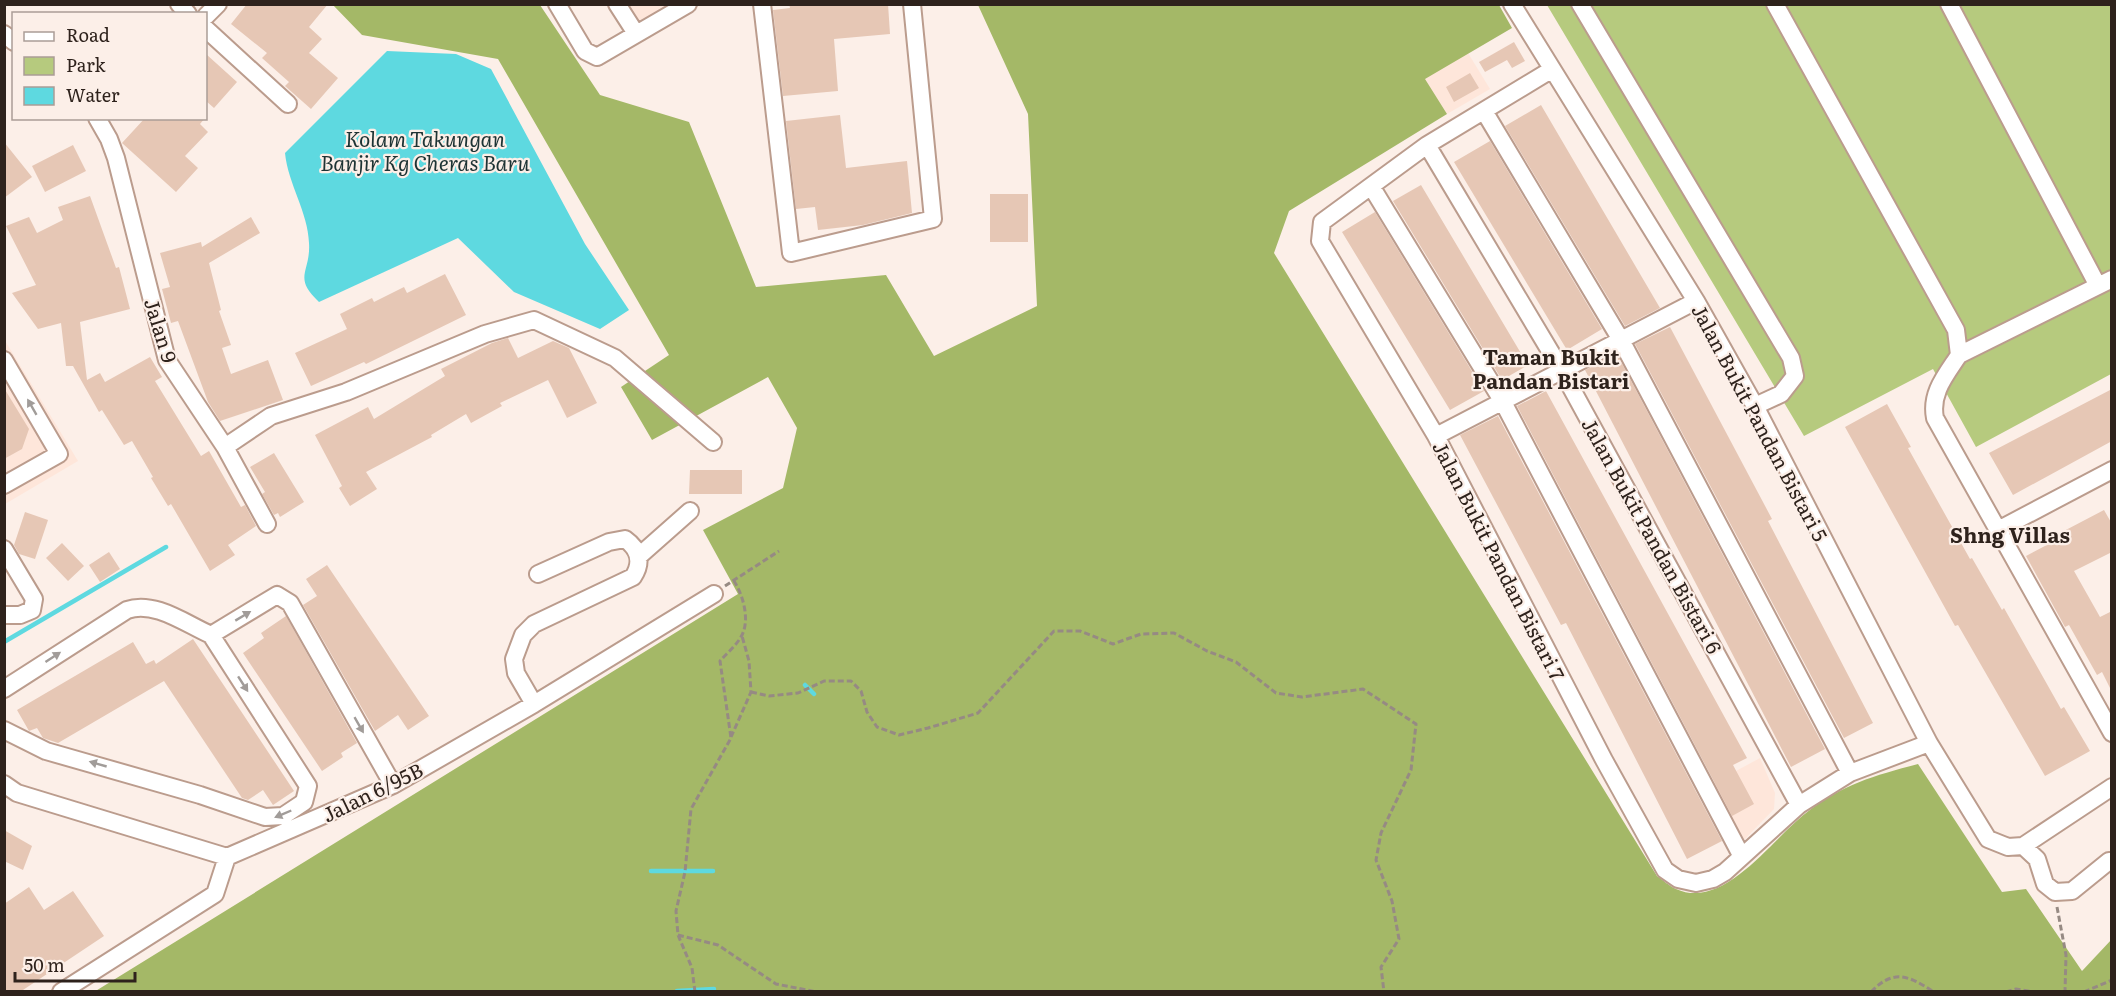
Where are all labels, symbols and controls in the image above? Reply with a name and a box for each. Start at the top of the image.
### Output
legend [12,12,207,120]
text: Road [66,21,110,48]
text: Park [66,51,107,78]
text: Water [66,81,120,108]
water label: Kolam Takungan Banjir Kg Cheras Baru [320,122,530,177]
street label: Jalan 9 [138,294,186,366]
street label: Jalan Bukit Pandan Bistari 5 [1686,298,1836,546]
district label: Taman Bukit Pandan Bistari [1473,340,1630,395]
one-way arrow [26,399,37,415]
street label: Jalan Bukit Pandan Bistari 6 [1575,412,1731,659]
street label: Jalan Bukit Pandan Bistari 7 [1426,435,1574,685]
district label: Shng Villas [1950,518,2070,549]
one-way arrow [235,610,251,621]
one-way arrow [45,652,62,663]
one-way arrow [238,676,249,692]
one-way arrow [354,717,365,733]
street label: Jalan 6/95B [317,754,427,828]
one-way arrow [89,759,107,768]
one-way arrow [274,809,292,819]
scale bar [15,945,135,983]
text: 50 m [24,951,65,978]

